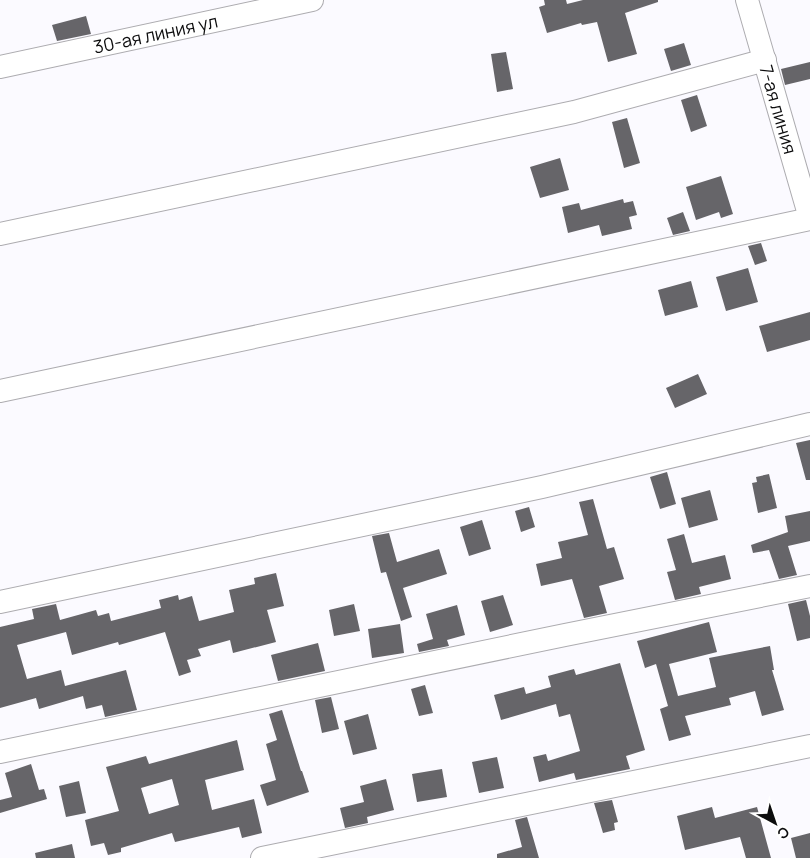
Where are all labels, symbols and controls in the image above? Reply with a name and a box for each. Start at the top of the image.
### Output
street label: 30-ая линия ул [91,9,220,59]
street label: 7-ая линия [754,62,803,157]
north arrow [750,798,800,848]
text: С [774,823,794,844]

